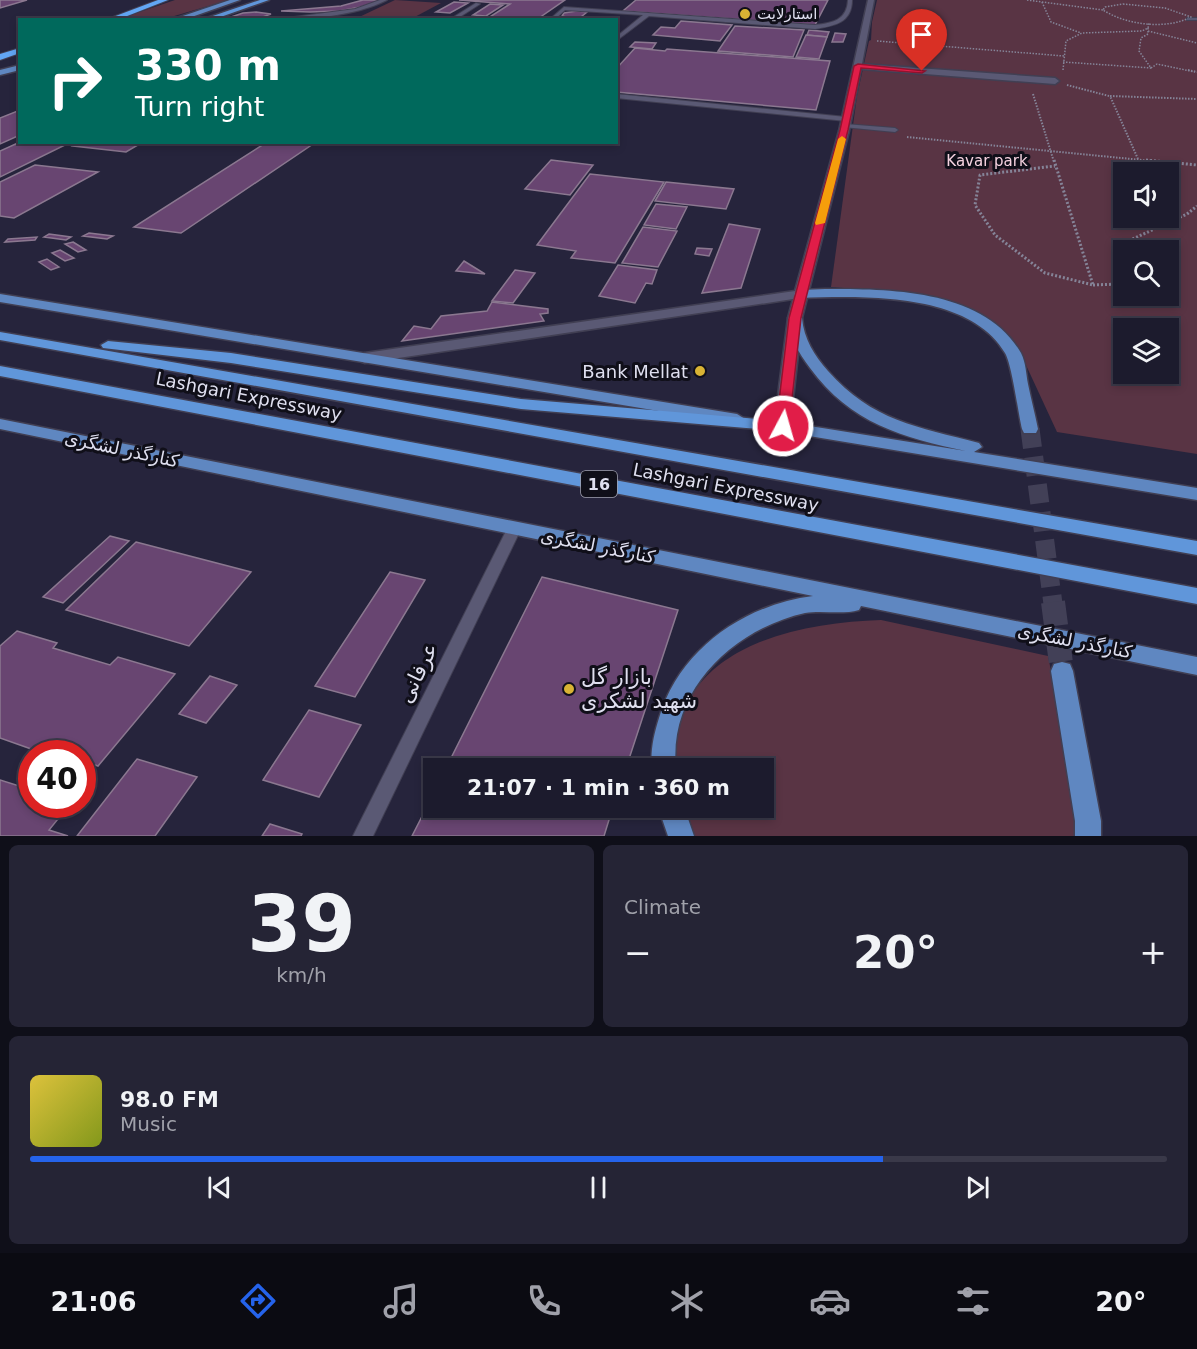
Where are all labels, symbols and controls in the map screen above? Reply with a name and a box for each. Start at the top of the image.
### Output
place label: استارلایت [757,5,818,23]
marker: استارلایت [738,7,752,21]
pin [896,9,947,71]
icon: arrive [905,18,938,51]
text: 330 m [135,41,281,90]
icon: right [36,42,114,120]
text: Turn right [135,91,264,122]
park label: Kavar park [946,152,1028,170]
map controls [1113,162,1179,384]
button: sound [1113,162,1179,228]
button: search [1113,240,1179,306]
button: layers [1113,318,1179,384]
place label: Bank Mellat [582,361,688,382]
marker: Bank Mellat [693,364,707,378]
street label: Lashgari Expressway [154,368,344,424]
position arrow [751,394,815,458]
street label: کنارگذر لشگری [63,427,181,472]
street label: Lashgari Expressway [631,459,821,515]
road number: 16 [581,471,617,497]
street label: کنارگذر لشگری [539,525,657,568]
street label: کنارگذر لشگری [1016,620,1134,663]
street label: عرفانی [393,639,443,707]
place label: بازار گل شهید لشکری [581,665,697,713]
marker: بازار گل شهید لشکری [562,682,576,696]
speed limit sign: 40 [18,740,96,818]
text: 21:07 · 1 min · 360 m [467,775,730,800]
text: 39 [247,879,356,969]
text: Climate [624,895,701,919]
text: 20° [853,926,938,979]
text: − [624,933,652,972]
text: + [1139,933,1167,972]
text: km/h [276,963,327,987]
text: 98.0 FM [120,1087,219,1112]
text: Music [120,1112,177,1136]
icon: previous [203,1171,236,1204]
icon: pause [582,1171,615,1204]
icon: next [961,1171,994,1204]
icon: directions [237,1280,279,1322]
icon: music [380,1280,422,1322]
icon: phone [523,1280,565,1322]
icon: climate [666,1280,708,1322]
icon: car [809,1280,851,1322]
icon: filters [952,1280,994,1322]
text: 21:06 [50,1286,136,1317]
text: 20° [1095,1286,1146,1317]

